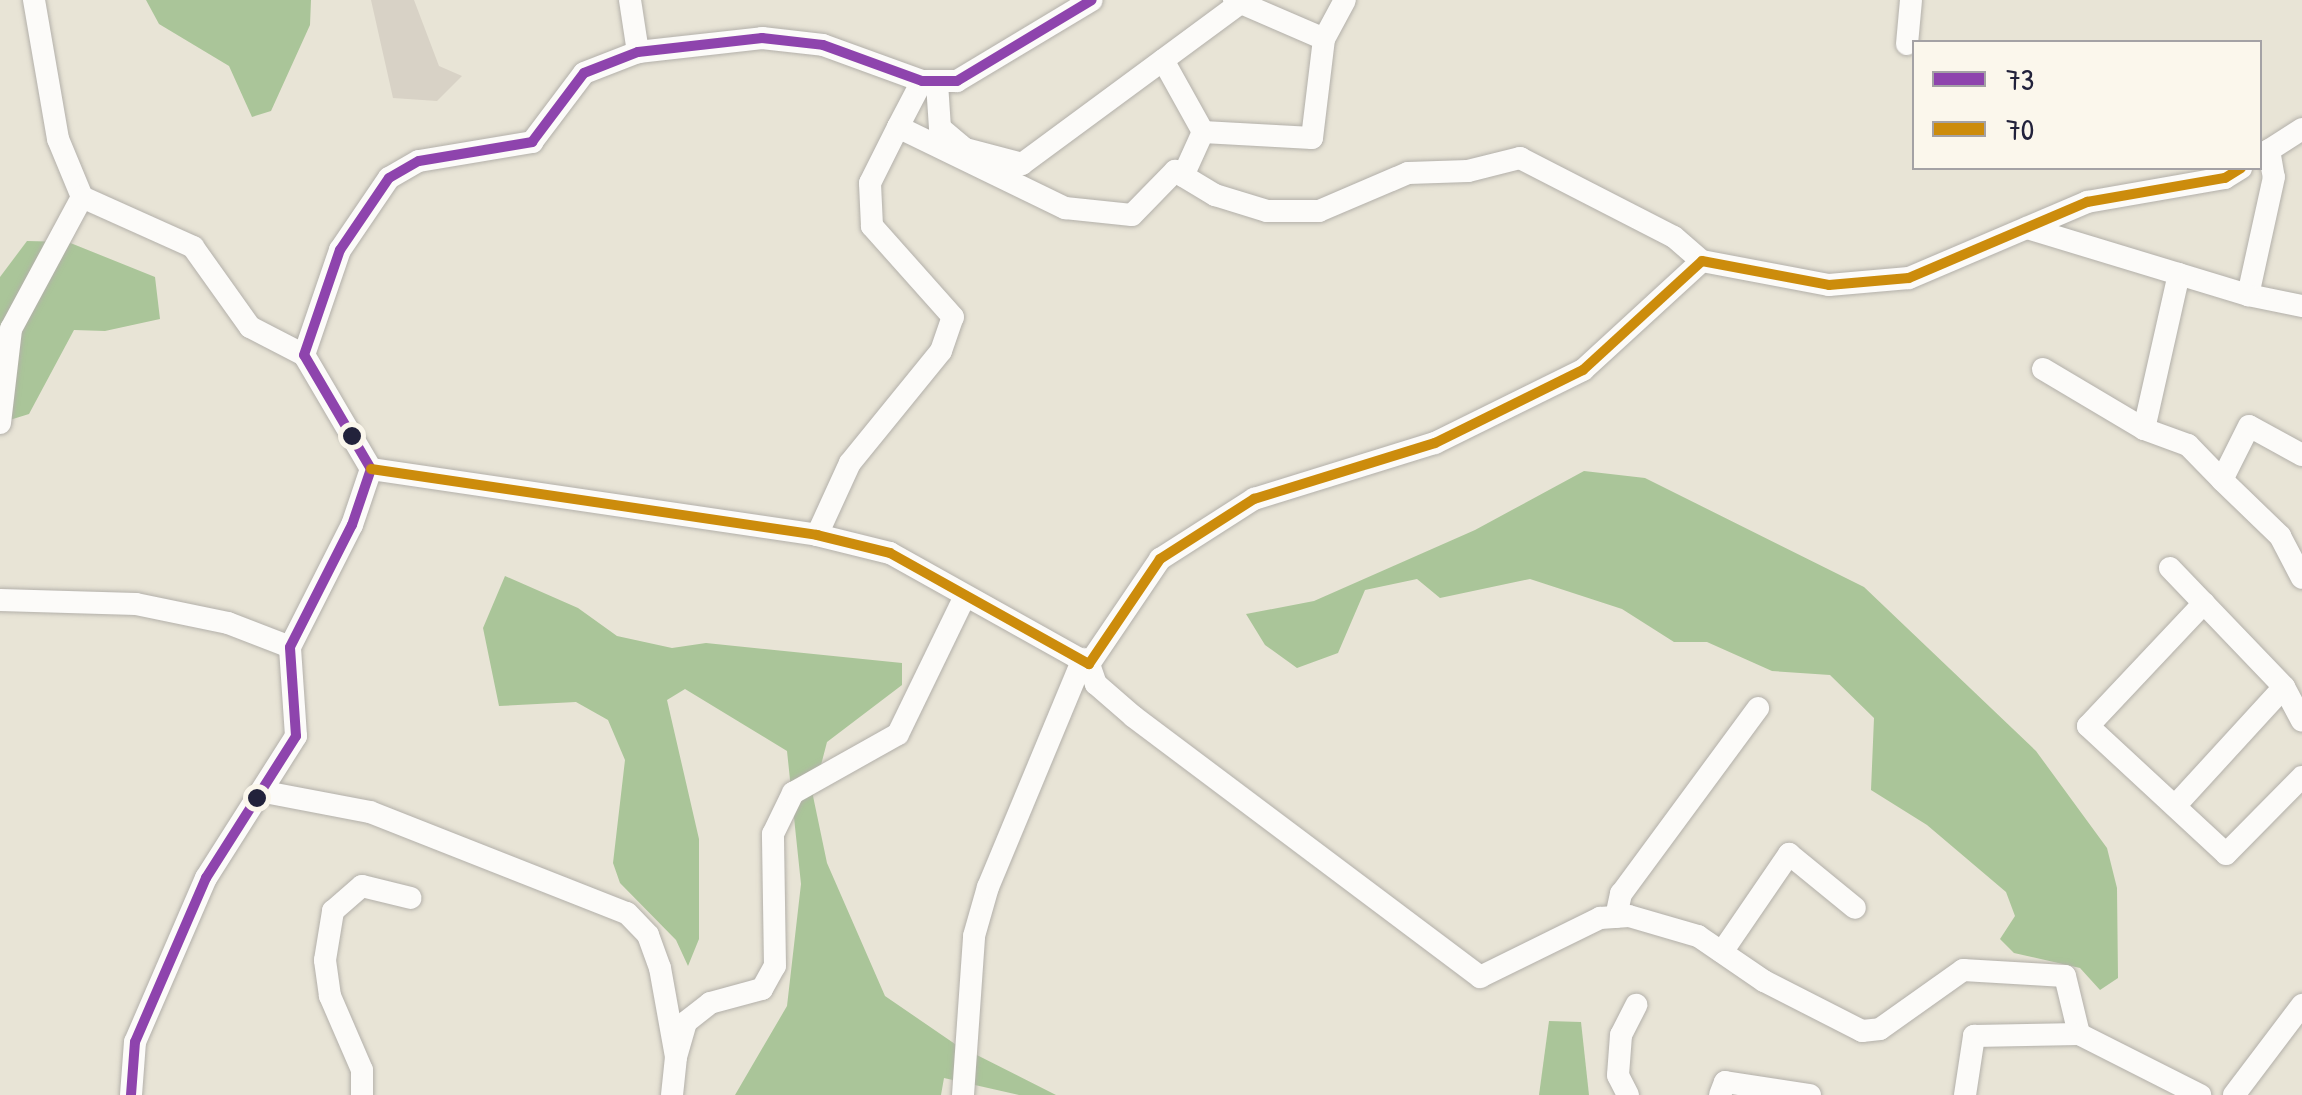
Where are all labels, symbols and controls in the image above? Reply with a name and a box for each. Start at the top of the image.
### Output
legend [1912,40,2262,170]
text: 73 [2006,59,2034,99]
text: 70 [2006,109,2034,149]
unlabelled marker [342,426,362,446]
unlabelled marker [247,788,267,808]

